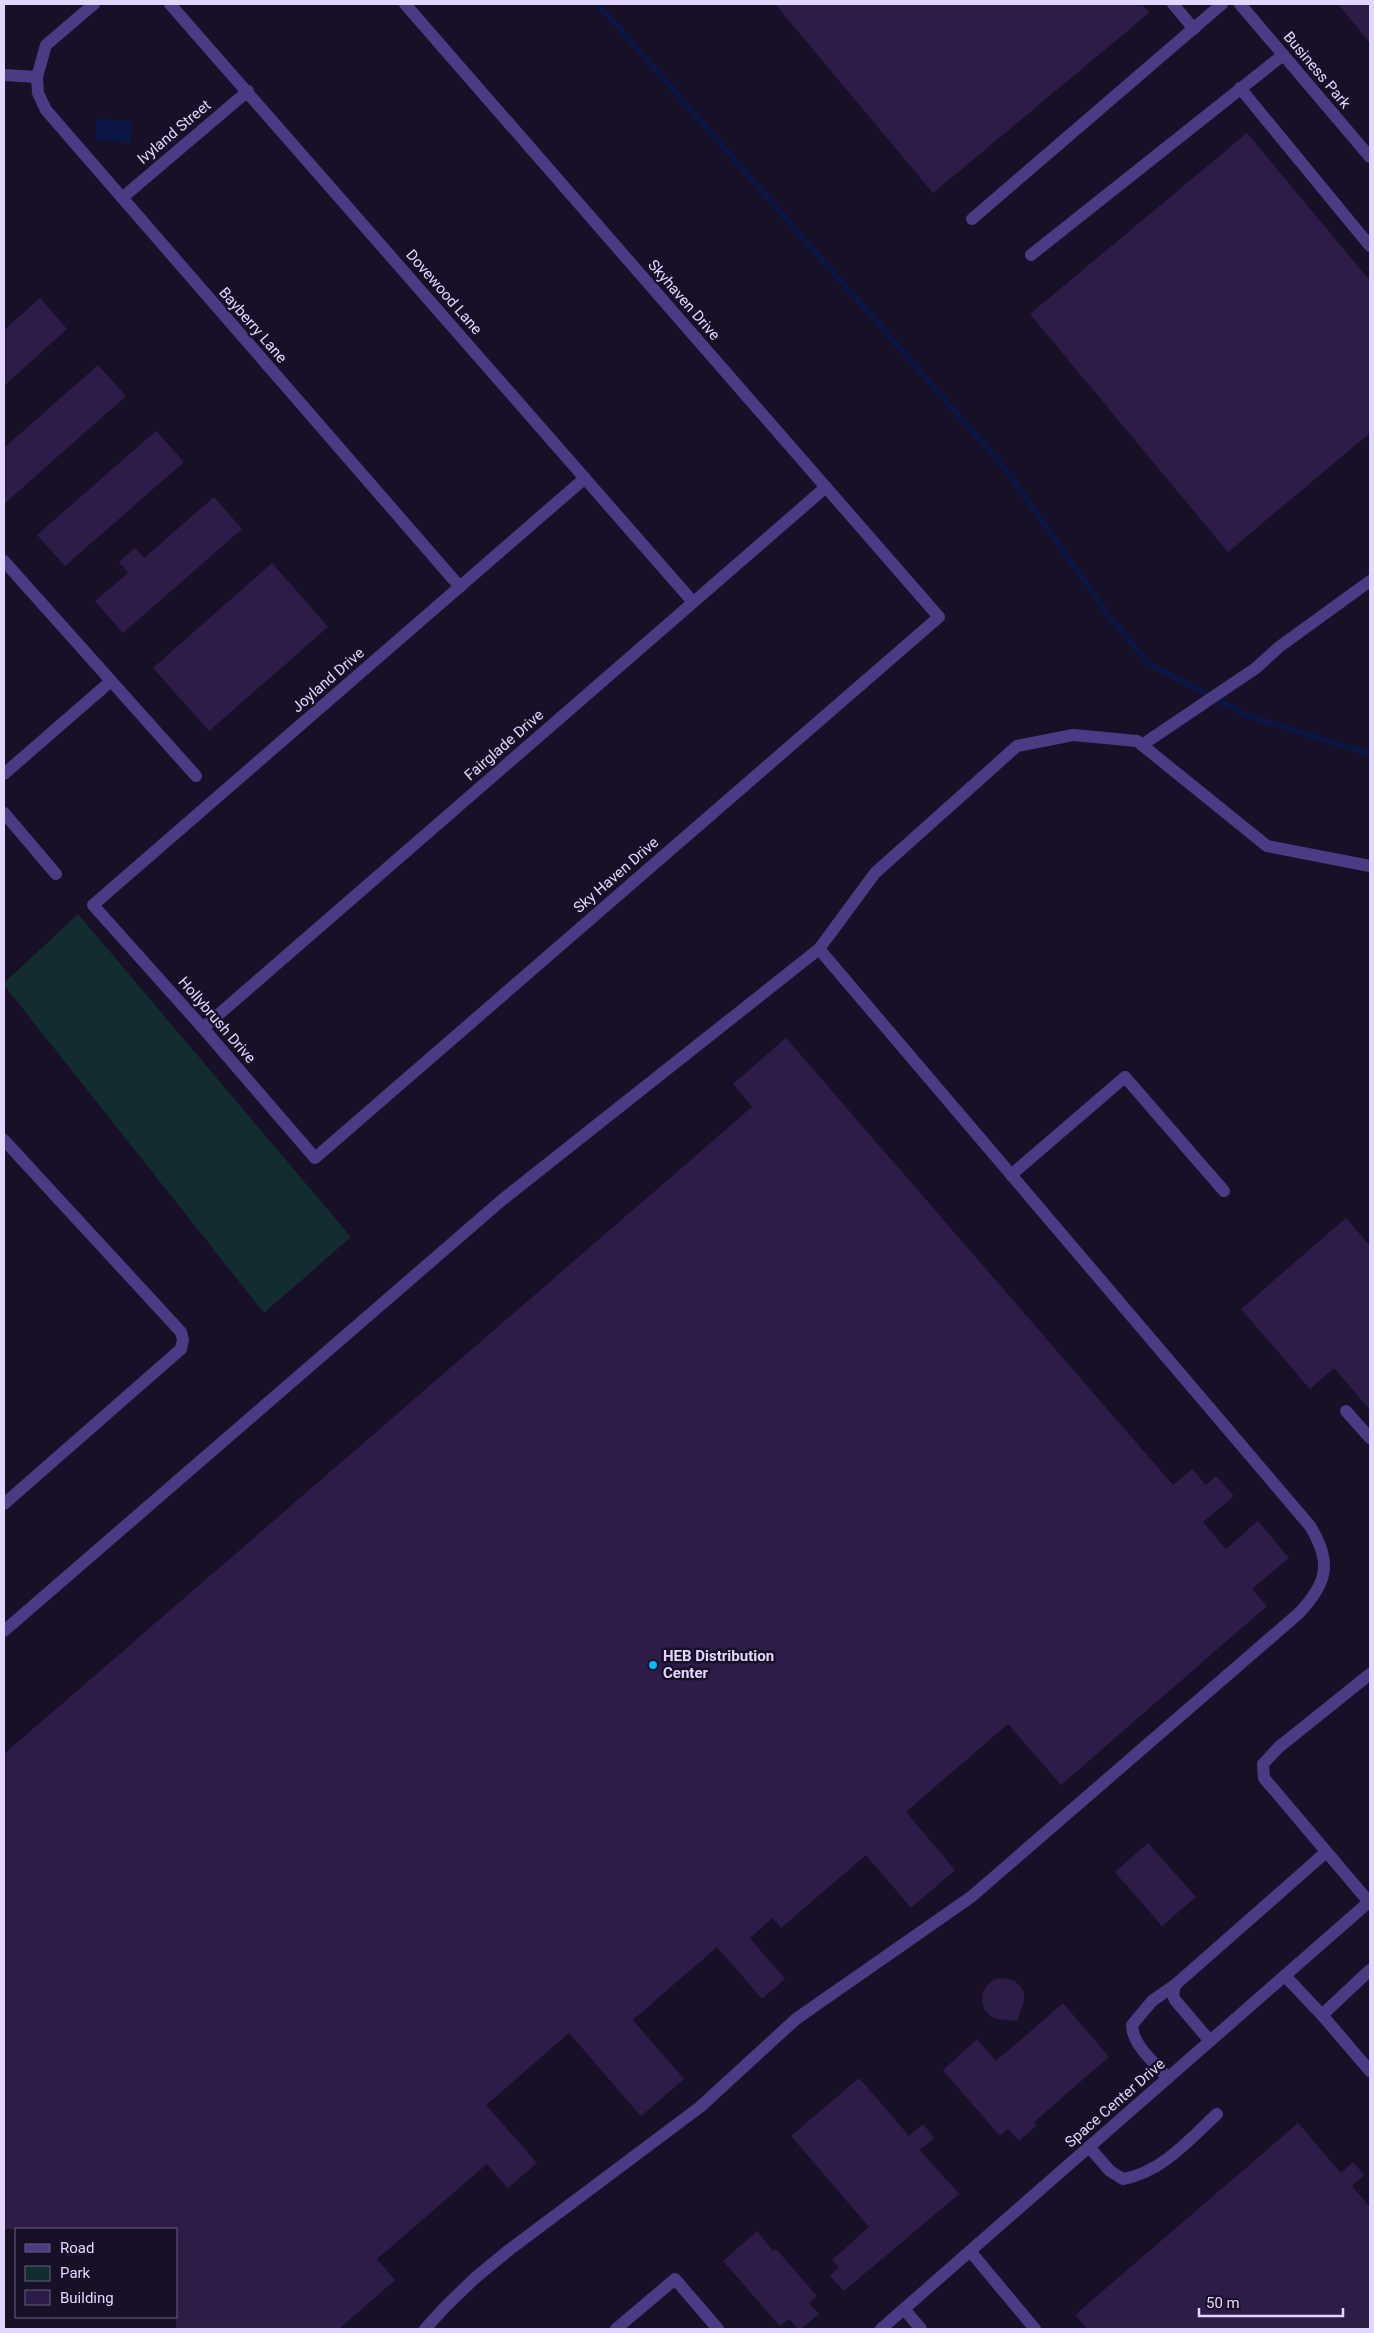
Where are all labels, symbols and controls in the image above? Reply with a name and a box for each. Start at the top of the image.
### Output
street label: Business Park [1280,28,1355,112]
street label: Ivyland Street [134,96,214,168]
street label: Dovewood Lane [402,246,486,338]
street label: Skyhaven Drive [644,256,724,344]
street label: Bayberry Lane [215,283,291,367]
street label: Joyland Drive [288,644,368,716]
street label: Fairglade Drive [461,706,547,784]
street label: Sky Haven Drive [570,833,662,917]
street label: Hollybrush Drive [174,973,260,1067]
place label: HEB Distribution Center [663,1647,774,1682]
marker: HEB Distribution Center [647,1659,659,1671]
street label: Space Center Drive [1061,2055,1169,2151]
legend [15,2228,178,2318]
text: Road [60,2239,94,2257]
text: Park [60,2264,91,2282]
scale bar [1199,2286,1343,2318]
text: Building [60,2289,114,2307]
text: 50 m [1206,2294,1240,2312]

